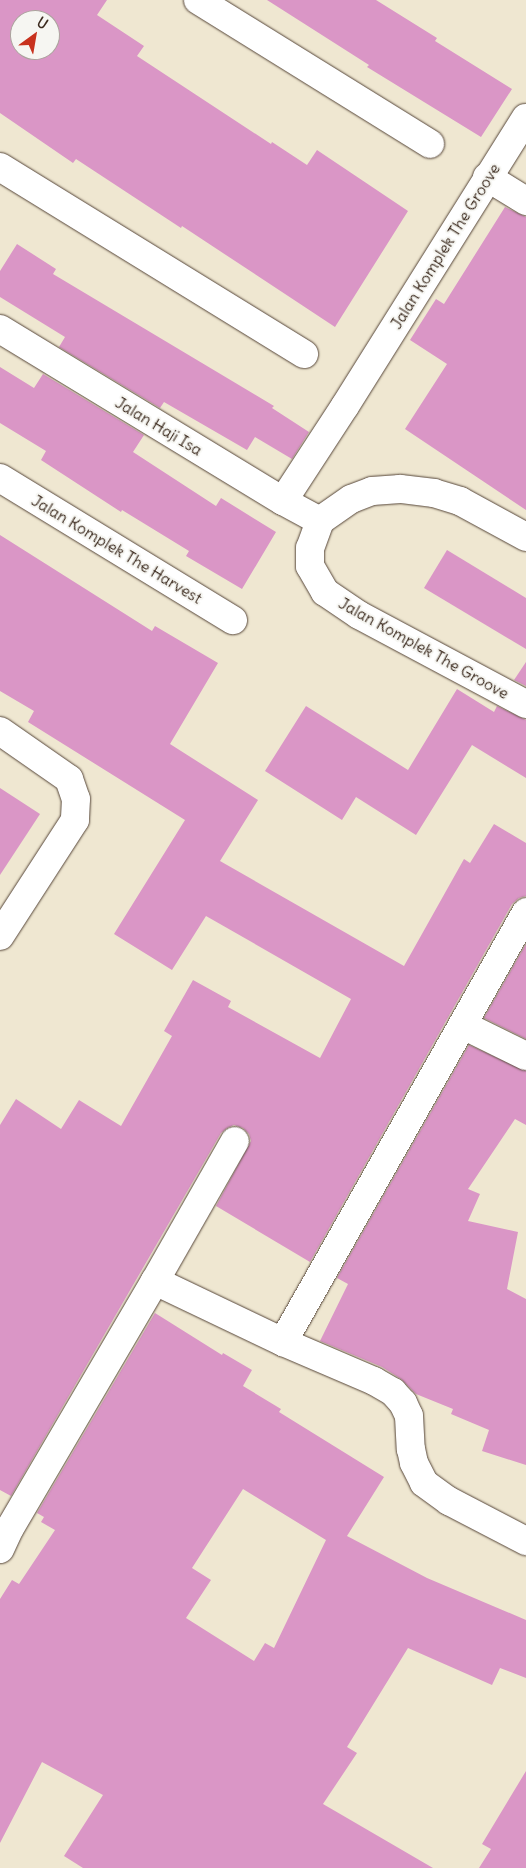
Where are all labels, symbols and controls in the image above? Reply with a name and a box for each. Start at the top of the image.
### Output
north arrow [10,10,60,60]
text: U [34,13,51,33]
street label: Jalan Komplek The Groove [386,160,504,332]
street label: Jalan Haji Isa [112,393,206,459]
street label: Jalan Komplek The Harvest [28,490,206,608]
street label: Jalan Komplek The Groove [336,593,512,703]

